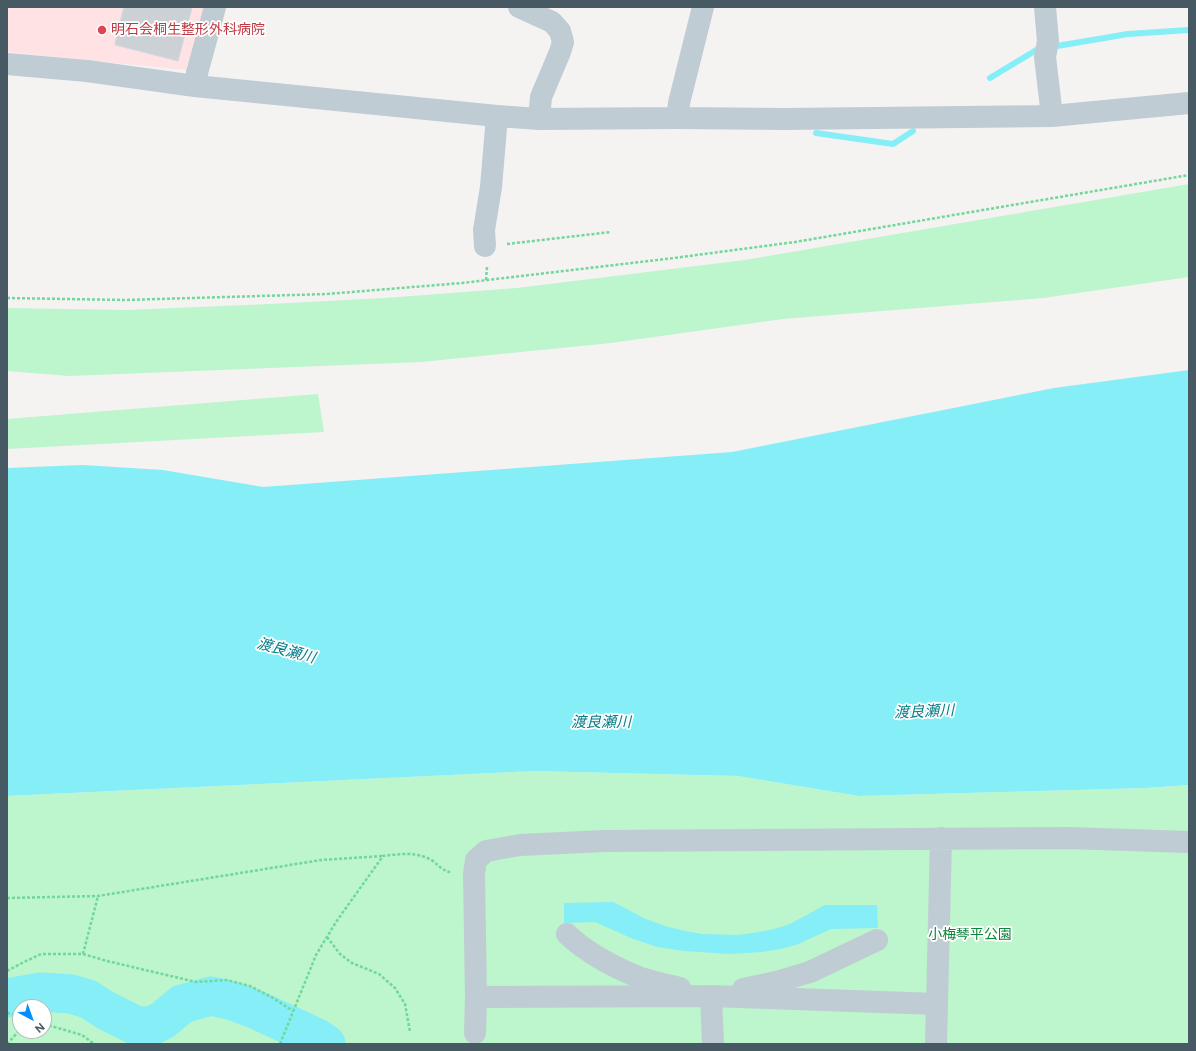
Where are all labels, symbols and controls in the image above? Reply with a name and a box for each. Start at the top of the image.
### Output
place label: 明石会桐生整形外科病院 [111,22,265,38]
marker: 明石会桐生整形外科病院 [96,24,108,36]
water label: 渡良瀬川 [255,635,317,667]
water label: 渡良瀬川 [894,702,954,722]
water label: 渡良瀬川 [571,714,631,732]
park label: 小梅琴平公園 [928,927,1012,943]
north arrow [12,999,52,1039]
text: N [32,1020,47,1035]

